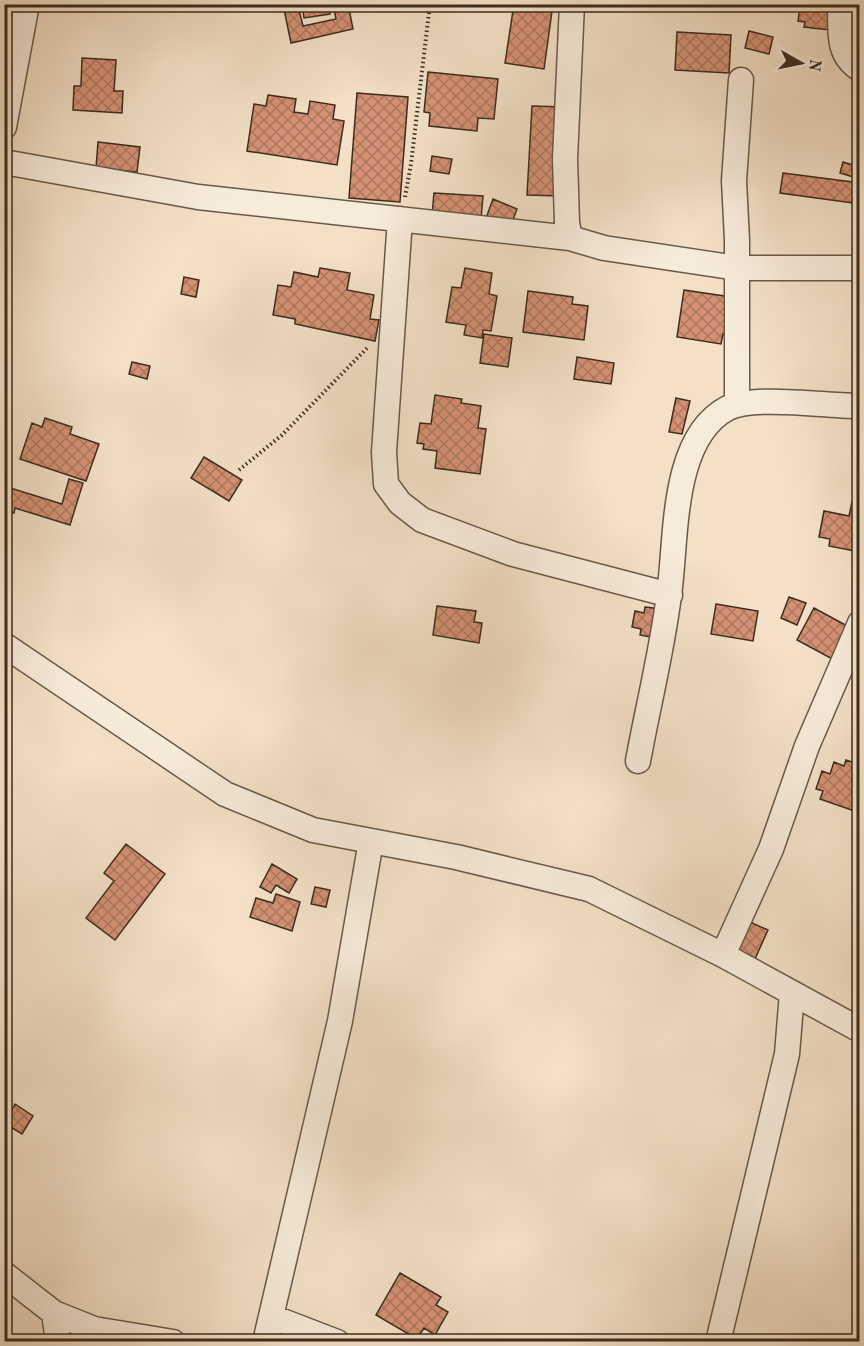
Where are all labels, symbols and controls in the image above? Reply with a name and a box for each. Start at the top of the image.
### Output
north arrow [771,33,831,93]
text: N [805,58,823,73]

